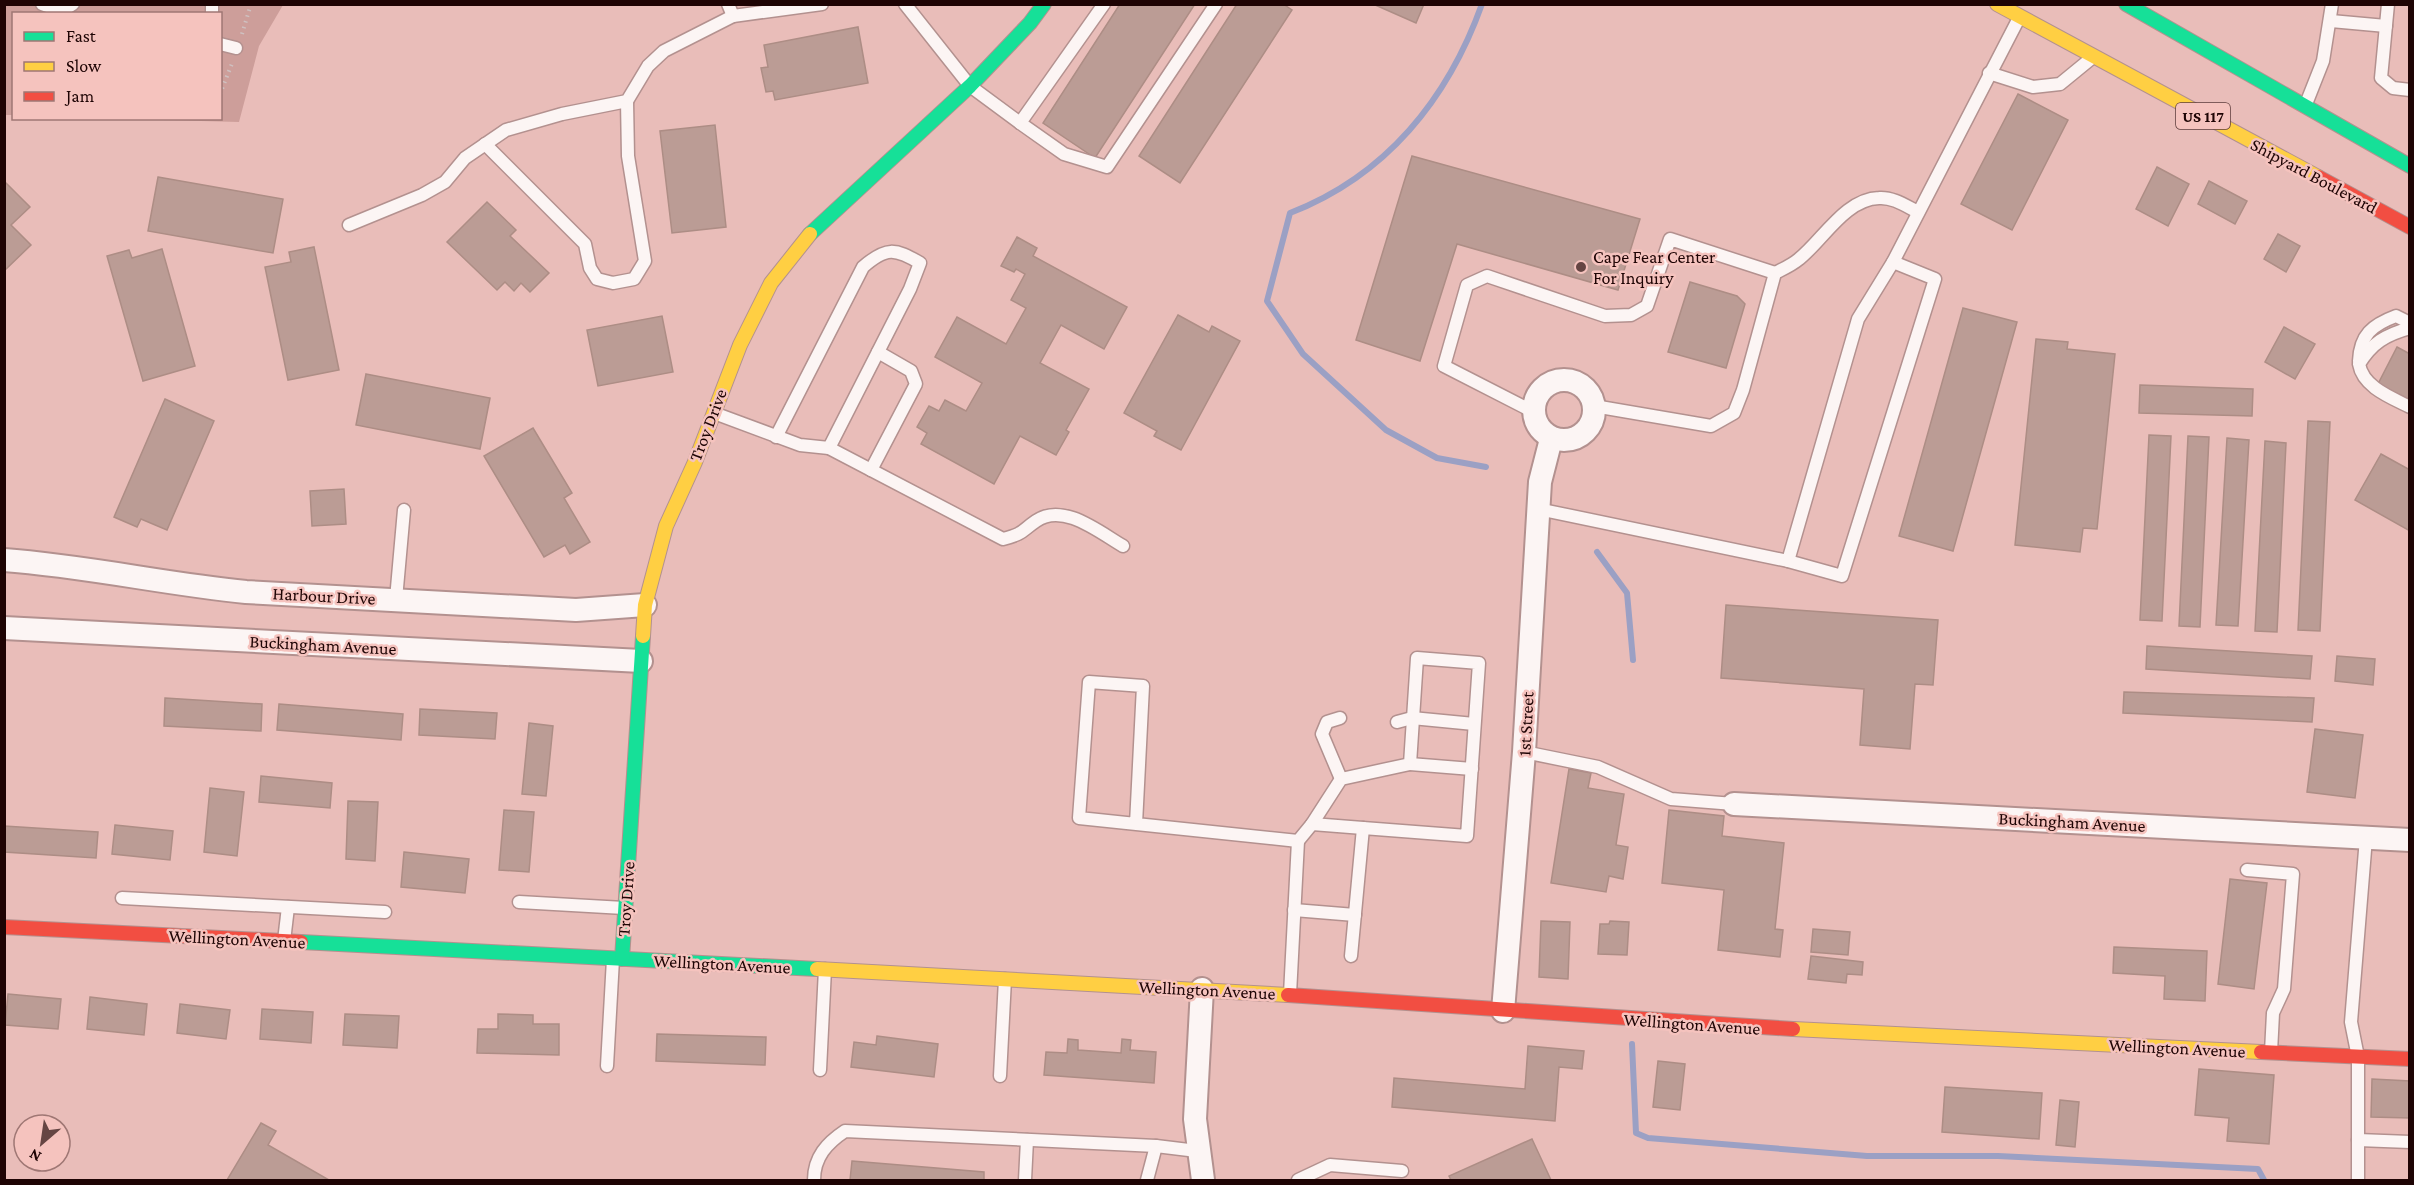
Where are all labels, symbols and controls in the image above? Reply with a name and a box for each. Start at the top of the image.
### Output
legend [12,12,222,120]
text: Fast [66,26,97,46]
text: Slow [66,56,102,76]
text: Jam [64,86,95,106]
road number: US 117 [2176,103,2230,129]
street label: Shipyard Boulevard [2247,134,2381,218]
place label: Cape Fear Center For Inquiry [1593,247,1716,288]
marker: Cape Fear Center For Inquiry [1574,260,1588,274]
street label: Troy Drive [685,386,731,464]
street label: Harbour Drive [272,583,376,609]
street label: Buckingham Avenue [249,631,397,659]
street label: 1st Street [1514,690,1538,757]
street label: Buckingham Avenue [1998,808,2146,836]
street label: Troy Drive [613,861,639,937]
street label: Wellington Avenue [168,925,306,953]
street label: Wellington Avenue [653,950,791,978]
street label: Wellington Avenue [1138,976,1276,1004]
street label: Wellington Avenue [1623,1009,1761,1039]
street label: Wellington Avenue [2108,1034,2246,1062]
north arrow [12,1113,72,1173]
text: N [26,1146,44,1166]

